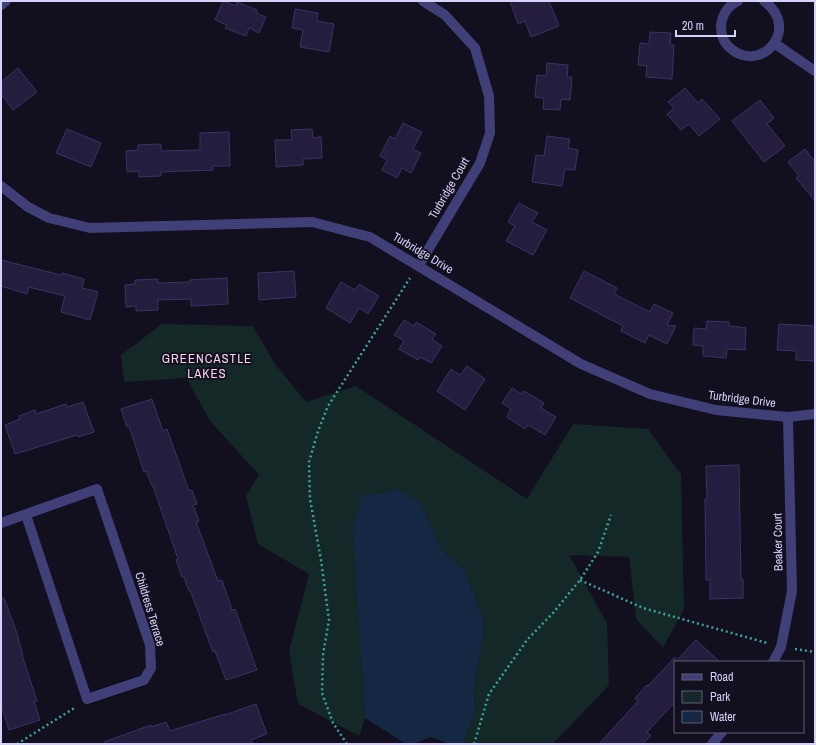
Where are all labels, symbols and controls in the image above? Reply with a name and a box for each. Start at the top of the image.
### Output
scale bar [676,12,735,38]
text: 20 m [682,18,704,34]
street label: Turbridge Court [425,154,473,222]
street label: Turbridge Drive [390,229,456,277]
district label: GREENCASTLE LAKES [162,350,252,382]
street label: Turbridge Drive [707,387,777,411]
street label: Beaker Court [769,513,787,571]
street label: Childress Terrace [131,570,169,648]
legend [674,661,804,733]
text: Road [710,669,734,685]
text: Park [710,689,730,705]
text: Water [710,709,737,725]

